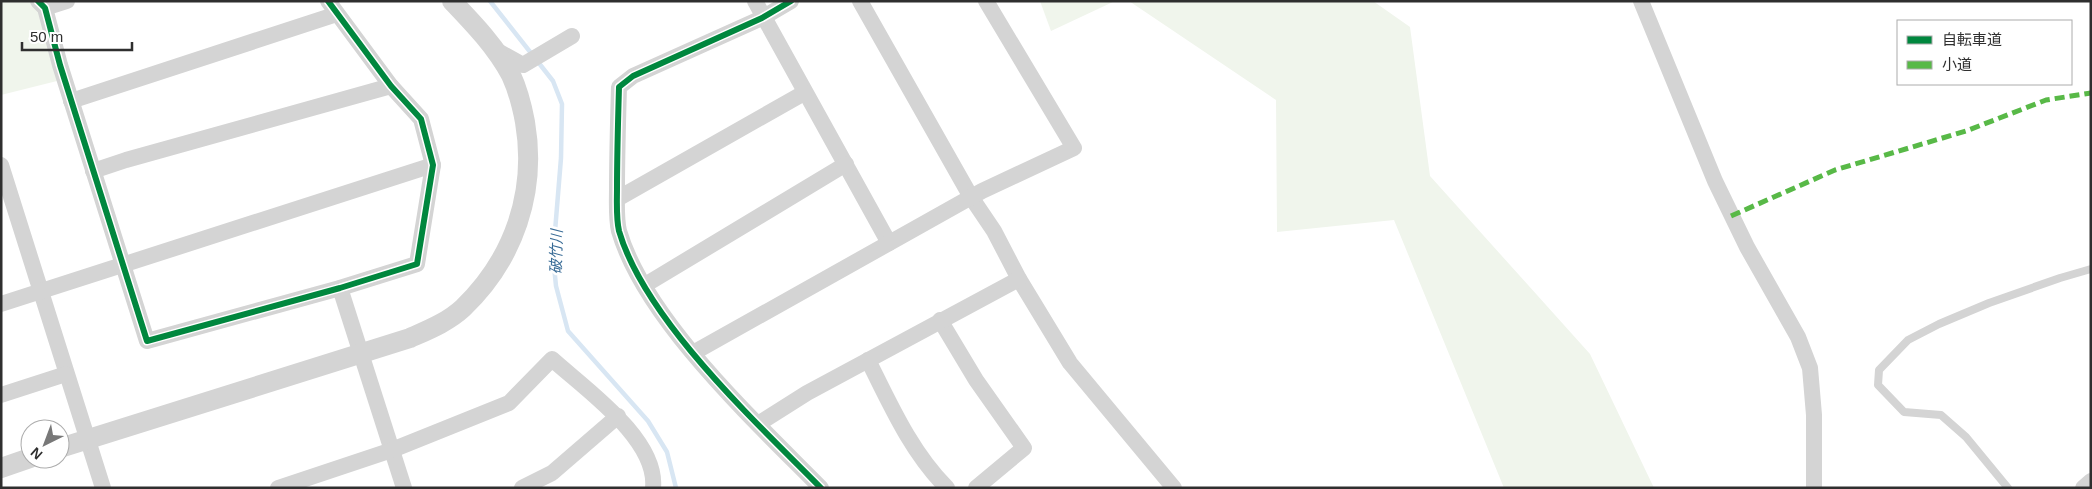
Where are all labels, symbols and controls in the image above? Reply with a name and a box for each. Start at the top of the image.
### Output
scale bar [22,20,132,52]
legend [1897,20,2072,85]
text: 50 m [30,28,63,45]
text: 自転車道 [1942,31,2002,48]
text: 小道 [1942,56,1972,73]
water label: 破竹川 [547,227,565,275]
north arrow [20,419,70,469]
text: N [27,444,45,463]

